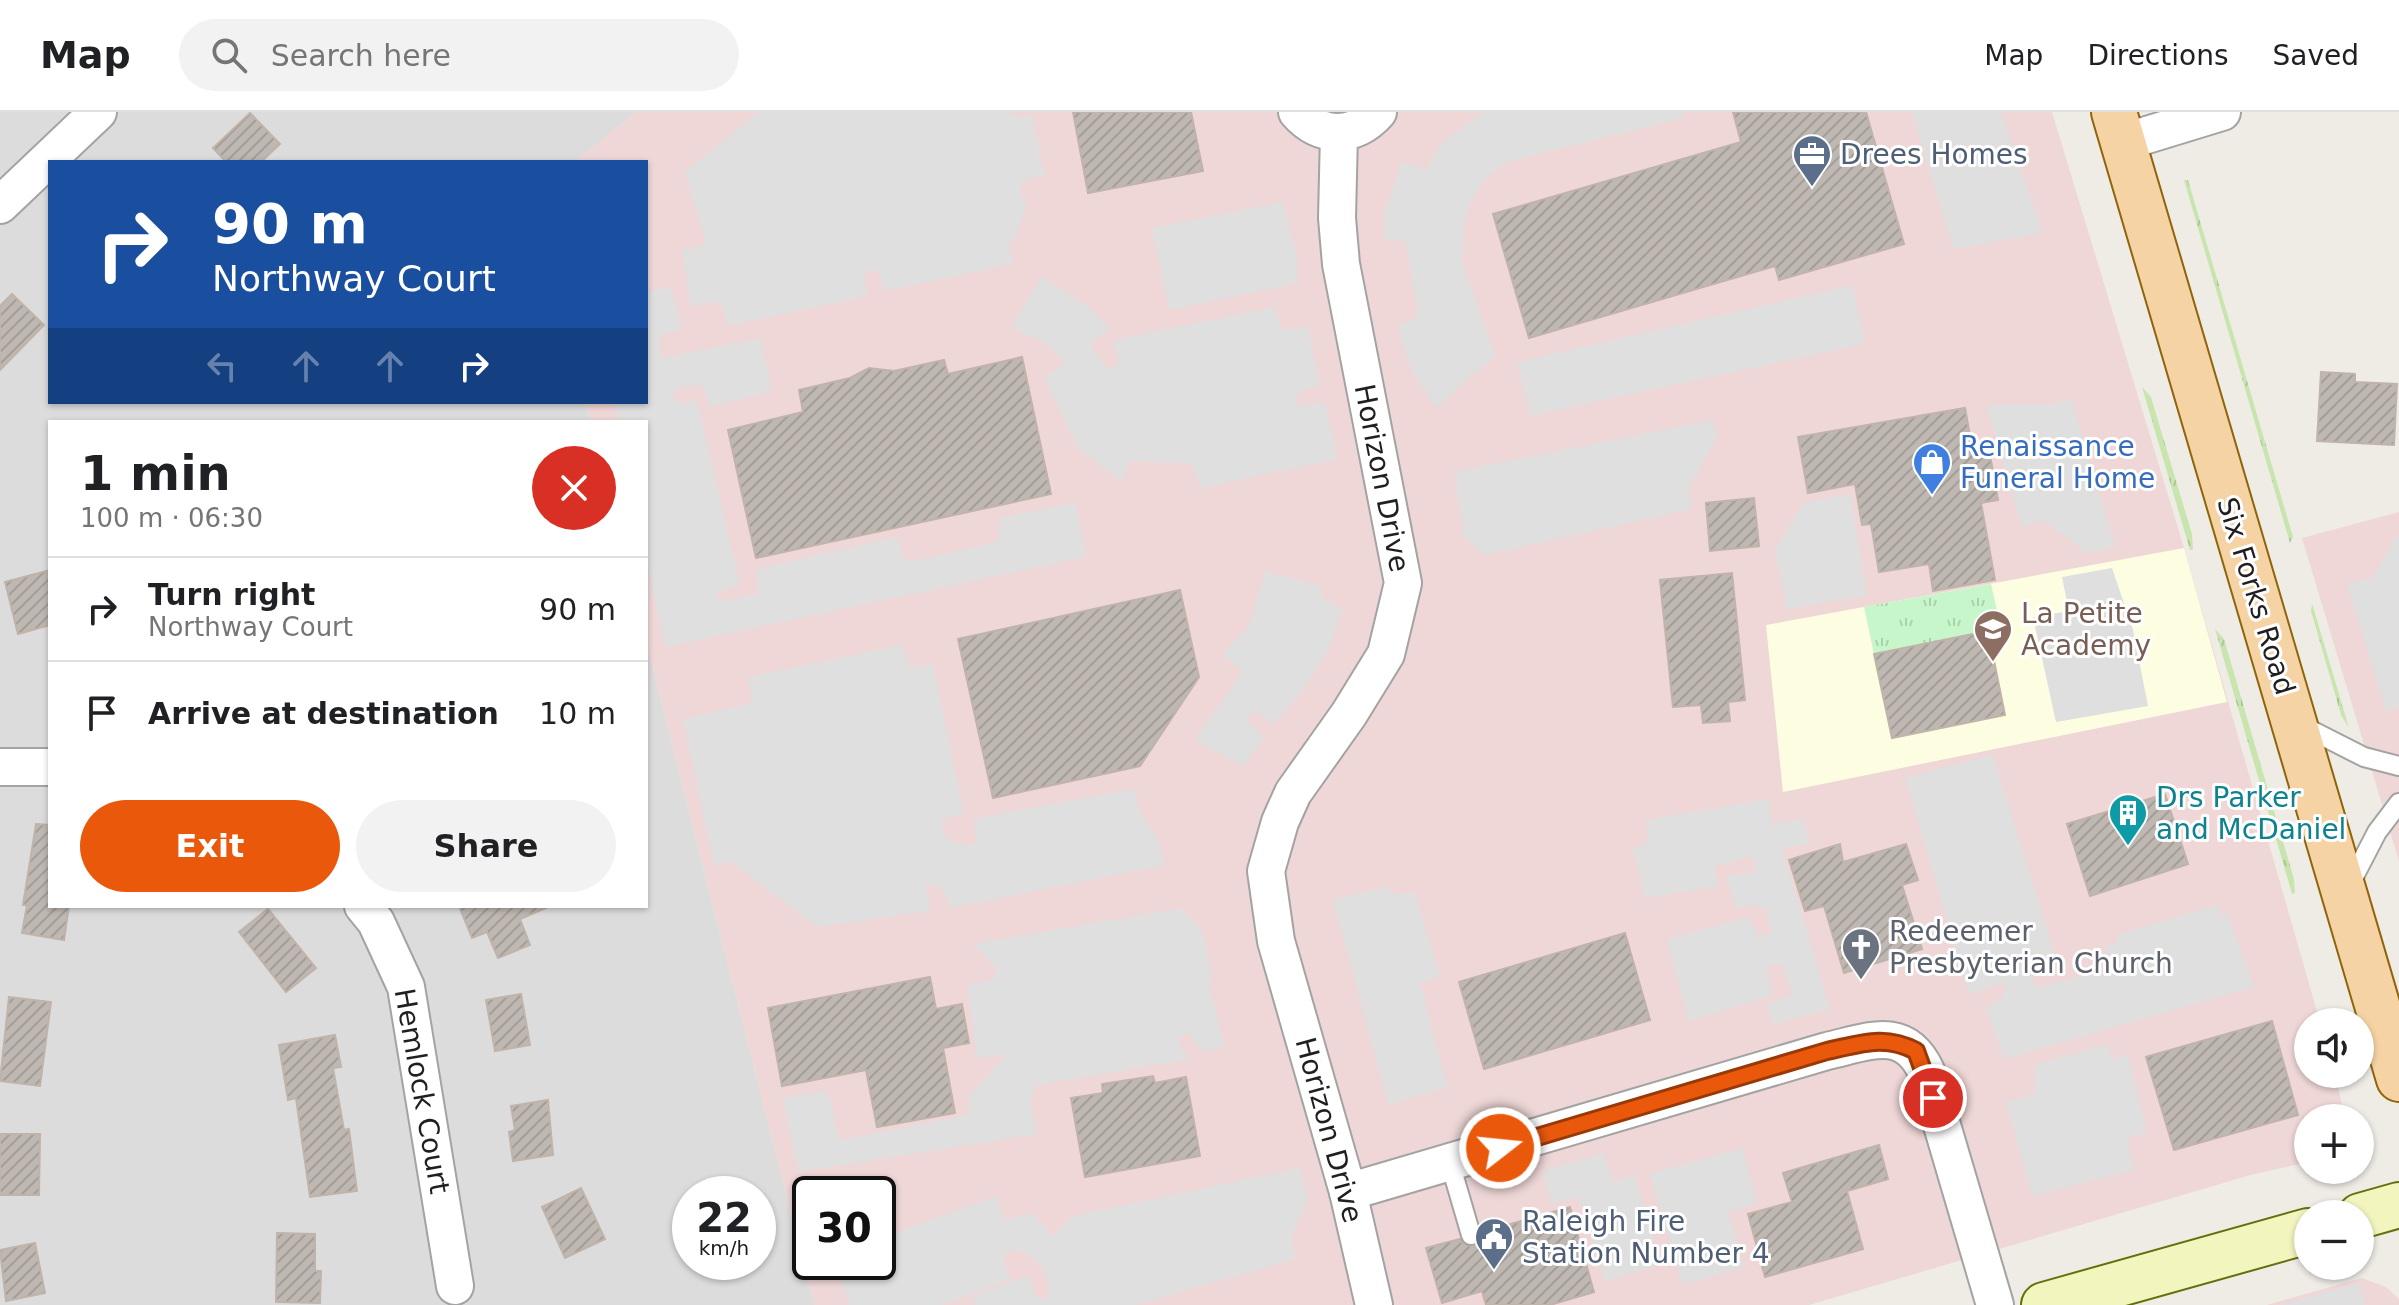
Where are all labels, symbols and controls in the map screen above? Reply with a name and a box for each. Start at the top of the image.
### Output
search box [179,19,739,91]
text: Map [40,33,131,77]
icon: search [207,33,251,77]
text: Search here [271,38,451,73]
text: Map [1984,39,2043,72]
text: Directions [2087,39,2228,72]
text: Saved [2272,39,2359,72]
office icon: Drees Homes [1791,133,1833,188]
place label: Drees Homes [1840,138,2028,171]
text: 90 m [212,191,368,256]
icon: right [80,192,184,296]
text: Northway Court [212,258,496,299]
icon: left [200,344,244,388]
icon: ahead [284,344,328,388]
icon: ahead [368,344,412,388]
icon: right [452,344,496,388]
street label: Horizon Drive [1348,381,1416,575]
place label: Renaissance Funeral Home [1960,430,2155,495]
shop icon: Renaissance Funeral Home [1911,441,1953,496]
text: 1 min [80,445,231,501]
button: close [532,446,616,530]
street label: Six Forks Road [2210,493,2302,699]
text: 100 m · 06:30 [80,503,263,533]
text: Turn right [148,577,315,612]
icon: right [80,587,124,631]
text: 90 m [539,592,616,627]
place label: La Petite Academy [2021,597,2151,662]
school or university icon: La Petite Academy [1972,608,2014,663]
text: Northway Court [148,612,353,642]
icon: arrive [80,691,124,735]
text: Arrive at destination [148,696,499,731]
text: 10 m [539,696,616,731]
place label: Drs Parker and McDaniel [2156,781,2346,846]
building icon: Drs Parker and McDaniel [2107,792,2149,847]
button: Exit [80,800,340,892]
button: Share [356,800,616,892]
place label: Redeemer Presbyterian Church [1889,915,2173,980]
church icon: Redeemer Presbyterian Church [1840,926,1882,981]
street label: Hemlock Court [388,986,456,1196]
map controls [2294,1008,2374,1280]
button: sound [2294,1008,2374,1088]
street label: Horizon Drive [1288,1034,1370,1226]
pin [1899,1064,1967,1132]
icon: arrive [1911,1076,1955,1120]
button: + [2294,1104,2374,1184]
position arrow [1458,1106,1542,1190]
speed limit sign: 30 [792,1176,896,1280]
text: 22 [696,1195,752,1241]
button: − [2294,1200,2374,1280]
place label: Raleigh Fire Station Number 4 [1522,1205,1770,1270]
public building icon: Raleigh Fire Station Number 4 [1473,1216,1515,1271]
text: km/h [699,1236,749,1260]

